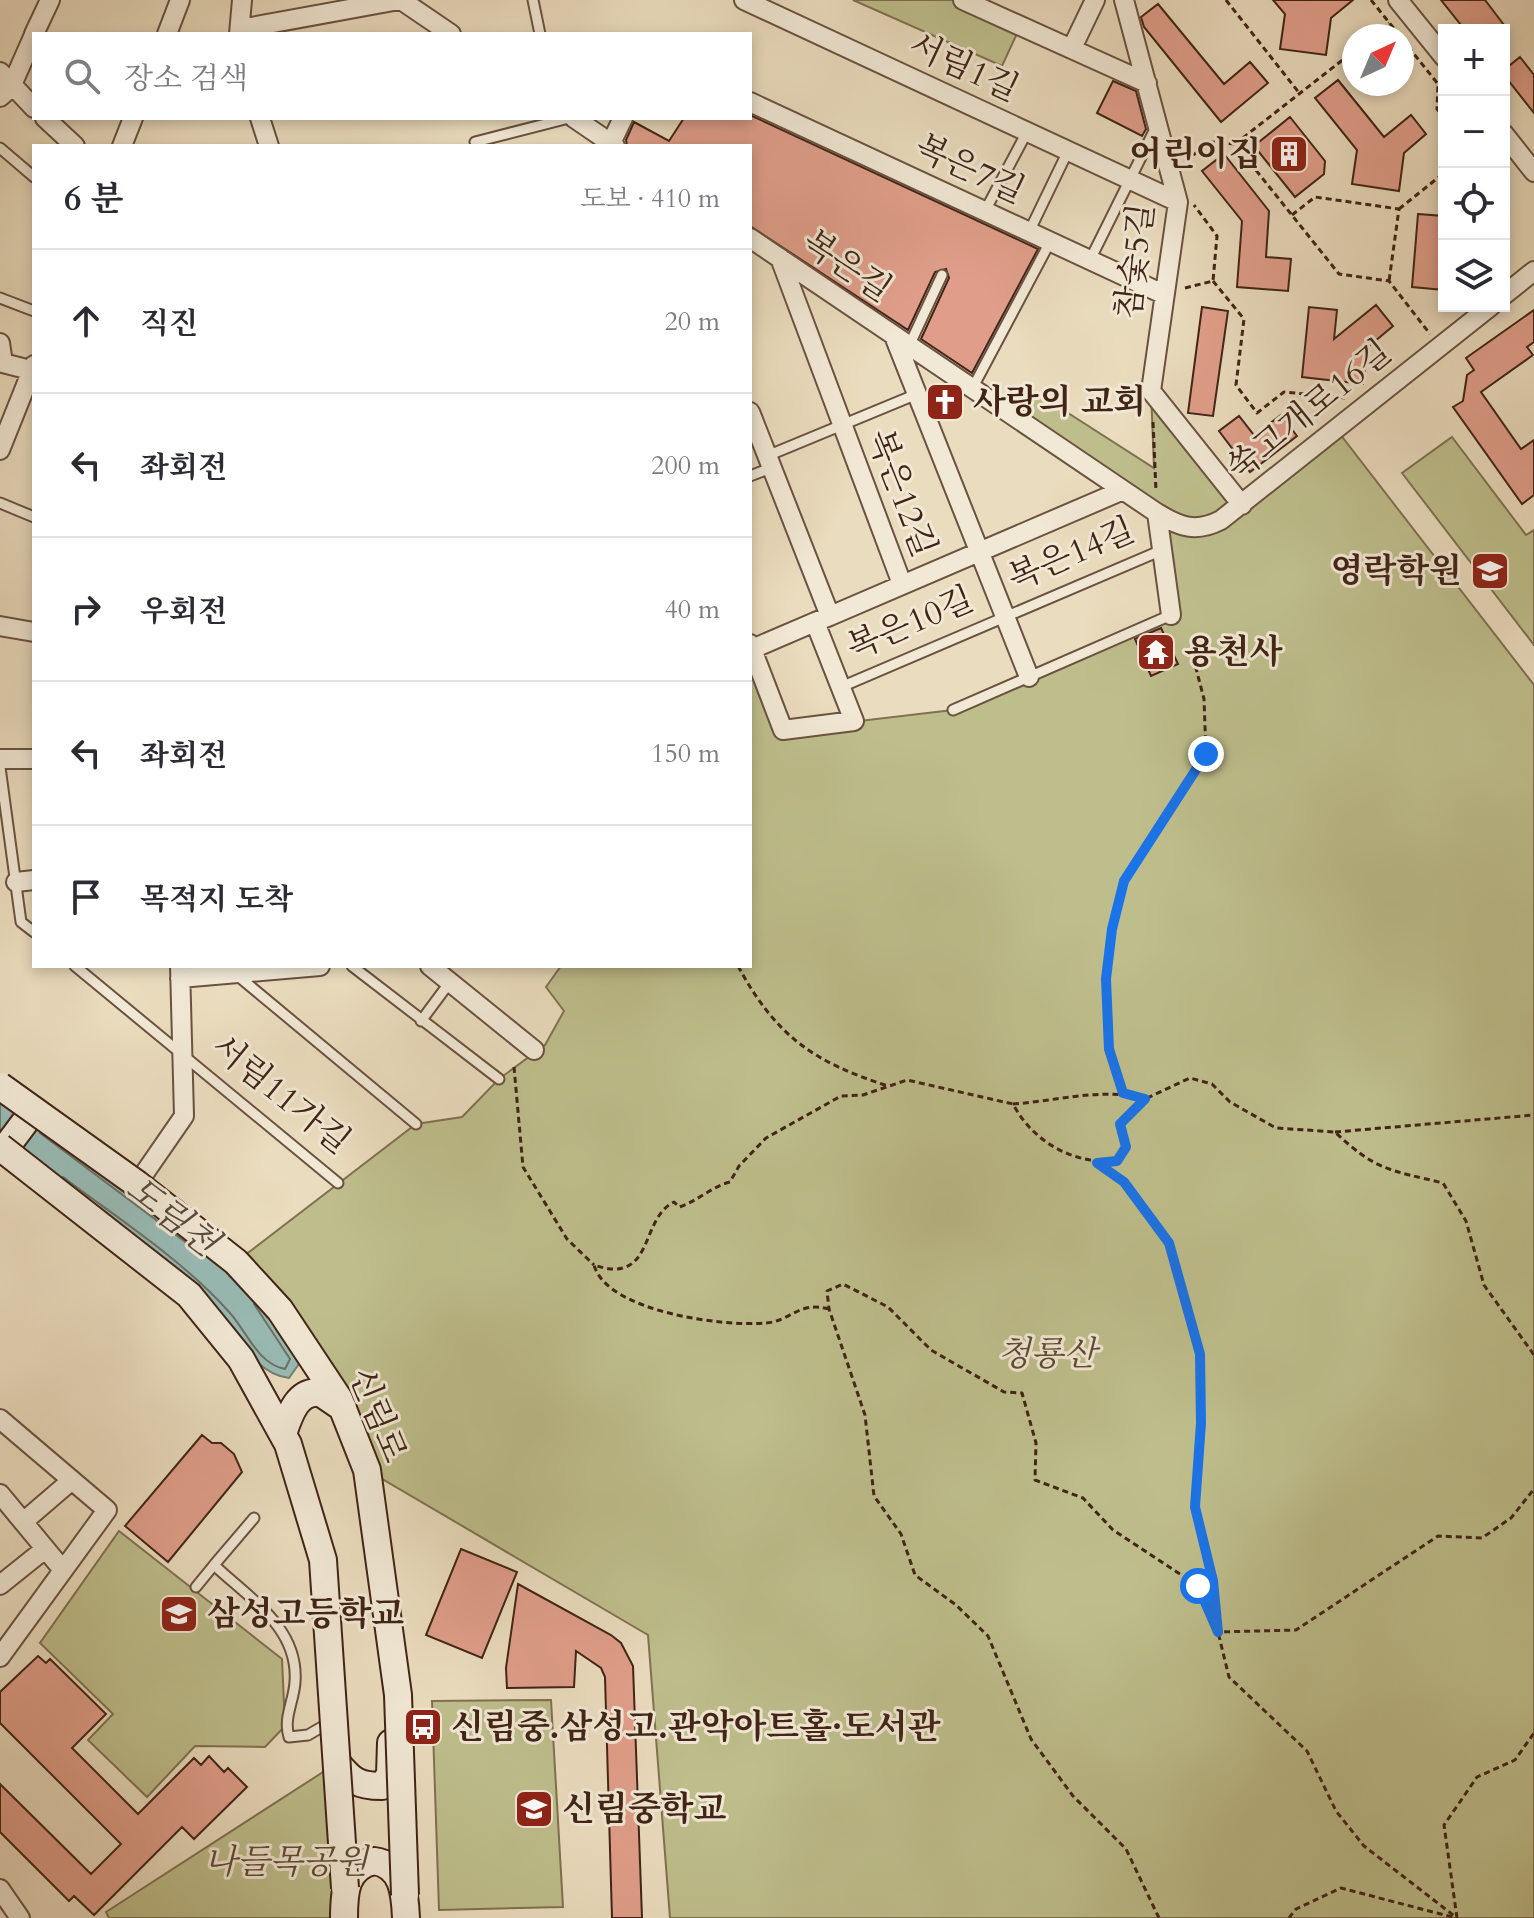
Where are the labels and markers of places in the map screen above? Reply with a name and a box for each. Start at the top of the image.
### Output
place label: 어린이집 [1130,131,1261,177]
building icon: 어린이집 [1268,133,1310,175]
place label: 사랑의 교회 [973,379,1146,425]
church icon: 사랑의 교회 [924,381,966,423]
place label: 영락학원 [1331,548,1462,594]
school or university icon: 영락학원 [1469,550,1511,592]
place label: 용천사 [1184,629,1283,675]
temple icon: 용천사 [1135,631,1177,673]
place label: 삼성고등학교 [207,1591,404,1637]
school or university icon: 삼성고등학교 [158,1593,200,1635]
place label: 신림중.삼성고.관악아트홀·도서관 [451,1704,941,1750]
bus stop icon: 신림중.삼성고.관악아트홀·도서관 [402,1706,444,1748]
place label: 신림중학교 [562,1786,726,1832]
school or university icon: 신림중학교 [513,1788,555,1830]

